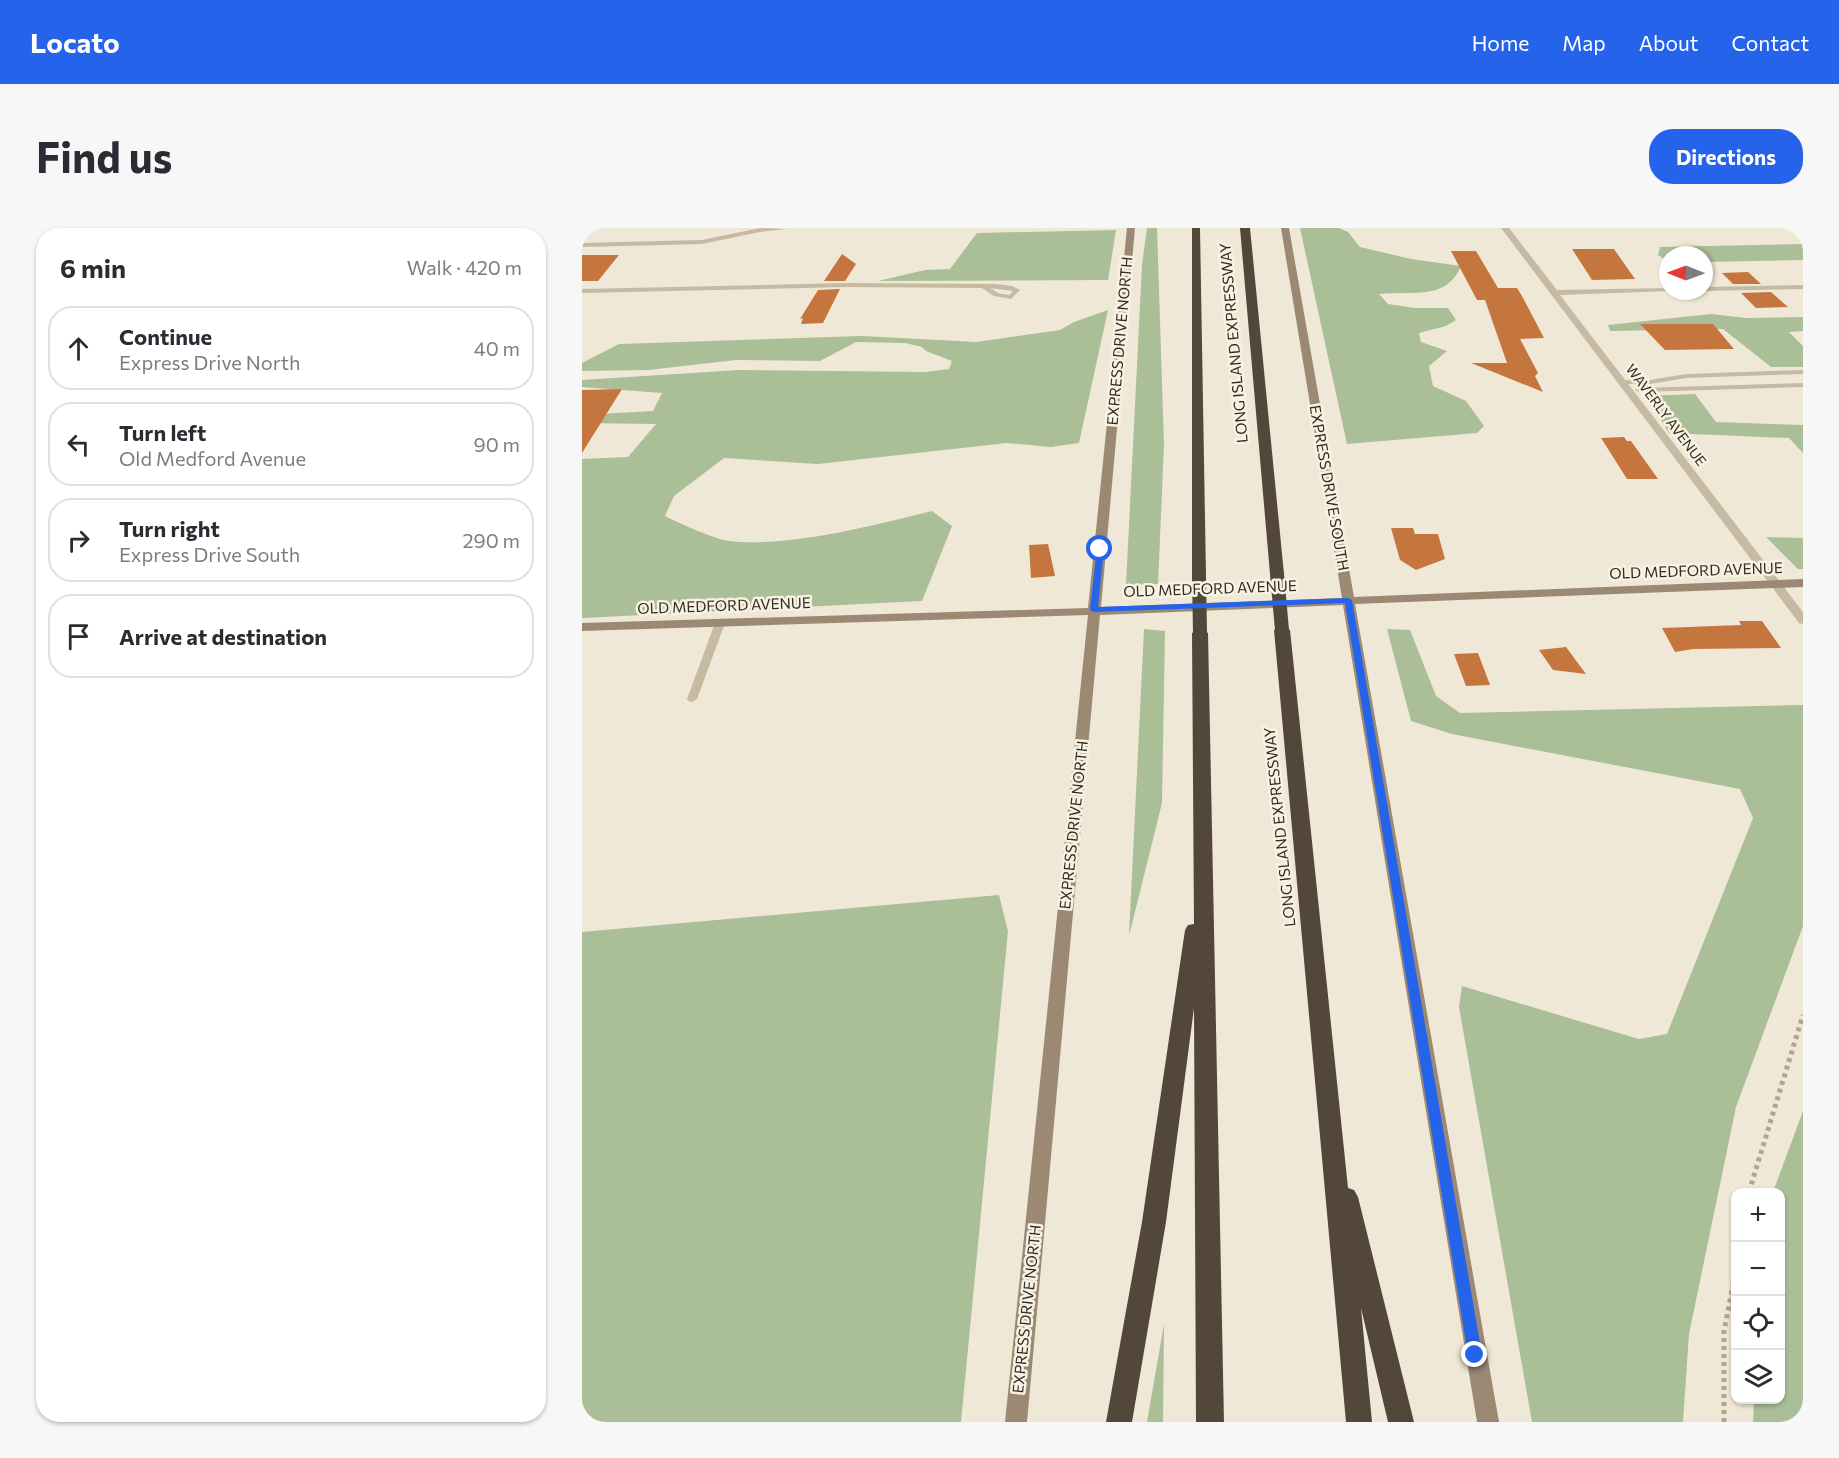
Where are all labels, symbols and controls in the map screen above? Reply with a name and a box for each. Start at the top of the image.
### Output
text: Locato [30,25,120,59]
text: Home [1472,30,1529,55]
text: Map [1562,30,1606,55]
text: About [1639,30,1698,55]
text: Contact [1731,30,1809,55]
button: Directions [1649,129,1803,184]
text: Find us [36,130,172,182]
street label: LONG ISLAND EXPRESSWAY [1215,242,1251,444]
north arrow [1659,246,1713,300]
text: 6 min [60,252,126,283]
text: Walk · 420 m [407,255,522,279]
street label: EXPRESS DRIVE NORTH [1103,256,1135,426]
text: Continue [119,323,212,350]
icon: ahead [62,332,95,365]
text: 40 m [474,336,520,360]
text: Express Drive North [119,350,300,374]
street label: WAVERLY AVENUE [1623,360,1710,469]
street label: EXPRESS DRIVE SOUTH [1307,403,1353,572]
text: Turn left [119,419,206,446]
icon: left [62,428,95,461]
text: 90 m [474,432,520,456]
text: Old Medford Avenue [119,446,306,470]
text: Turn right [119,515,220,542]
icon: right [62,524,95,557]
text: 290 m [462,528,520,552]
route start [1086,535,1112,561]
text: Express Drive South [119,542,300,566]
street label: OLD MEDFORD AVENUE [1609,558,1783,582]
street label: OLD MEDFORD AVENUE [1123,576,1297,600]
street label: OLD MEDFORD AVENUE [637,593,811,617]
icon: arrive [62,620,95,653]
text: Arrive at destination [119,623,327,650]
street label: LONG ISLAND EXPRESSWAY [1260,726,1298,928]
street label: EXPRESS DRIVE NORTH [1055,740,1091,910]
map controls [1731,1188,1785,1404]
button: + [1731,1188,1785,1242]
street label: EXPRESS DRIVE NORTH [1008,1224,1044,1394]
button: − [1731,1242,1785,1296]
button: locate [1731,1296,1785,1350]
route end [1461,1341,1487,1367]
button: layers [1731,1350,1785,1404]

